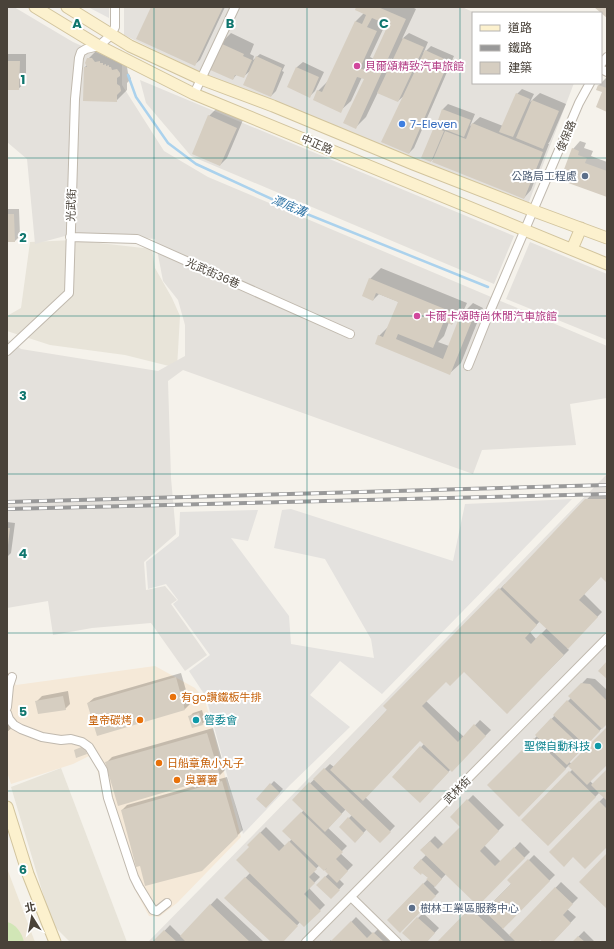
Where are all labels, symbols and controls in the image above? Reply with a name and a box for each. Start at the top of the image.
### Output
legend [472,12,602,84]
text: A [72,14,82,33]
text: B [226,14,235,33]
text: C [379,14,389,33]
text: 道路 [508,19,532,36]
text: 鐵路 [508,39,532,56]
place label: 貝爾頌精致汽車旅館 [365,58,464,74]
text: 建築 [508,59,532,76]
marker: 貝爾頌精致汽車旅館 [352,61,362,71]
text: 1 [21,70,25,89]
place label: 7-Eleven [410,116,457,132]
street label: 俊保路 [552,118,580,154]
marker: 7-Eleven [397,119,407,129]
street label: 中正路 [299,130,335,158]
place label: 公路局工程處 [511,168,577,184]
marker: 公路局工程處 [580,171,590,181]
street label: 光武街 [62,188,80,222]
water label: 潭底溝 [269,191,311,221]
text: 2 [19,228,27,247]
street label: 光武街36巷 [183,254,243,292]
place label: 卡爾卡頌時尚休閒汽車旅館 [425,308,557,324]
marker: 卡爾卡頌時尚休閒汽車旅館 [412,311,422,321]
text: 3 [19,386,27,405]
text: 4 [19,544,28,563]
place label: 有go讚鐵板牛排 [181,689,261,705]
marker: 有go讚鐵板牛排 [168,692,178,702]
text: 5 [19,702,27,721]
place label: 皇帝碳烤 [88,712,132,728]
place label: 管委會 [204,712,237,728]
marker: 皇帝碳烤 [135,715,145,725]
marker: 管委會 [191,715,201,725]
place label: 聖傑自動科技 [524,738,590,754]
marker: 聖傑自動科技 [593,741,603,751]
place label: 日船章魚小丸子 [167,755,244,771]
marker: 日船章魚小丸子 [154,758,164,768]
place label: 臭薯薯 [185,772,218,788]
street label: 武林街 [440,773,474,807]
marker: 臭薯薯 [172,775,182,785]
text: 6 [19,860,27,879]
north arrow [12,897,52,937]
text: 北 [23,898,37,916]
place label: 樹林工業區服務中心 [420,900,519,916]
marker: 樹林工業區服務中心 [407,903,417,913]

